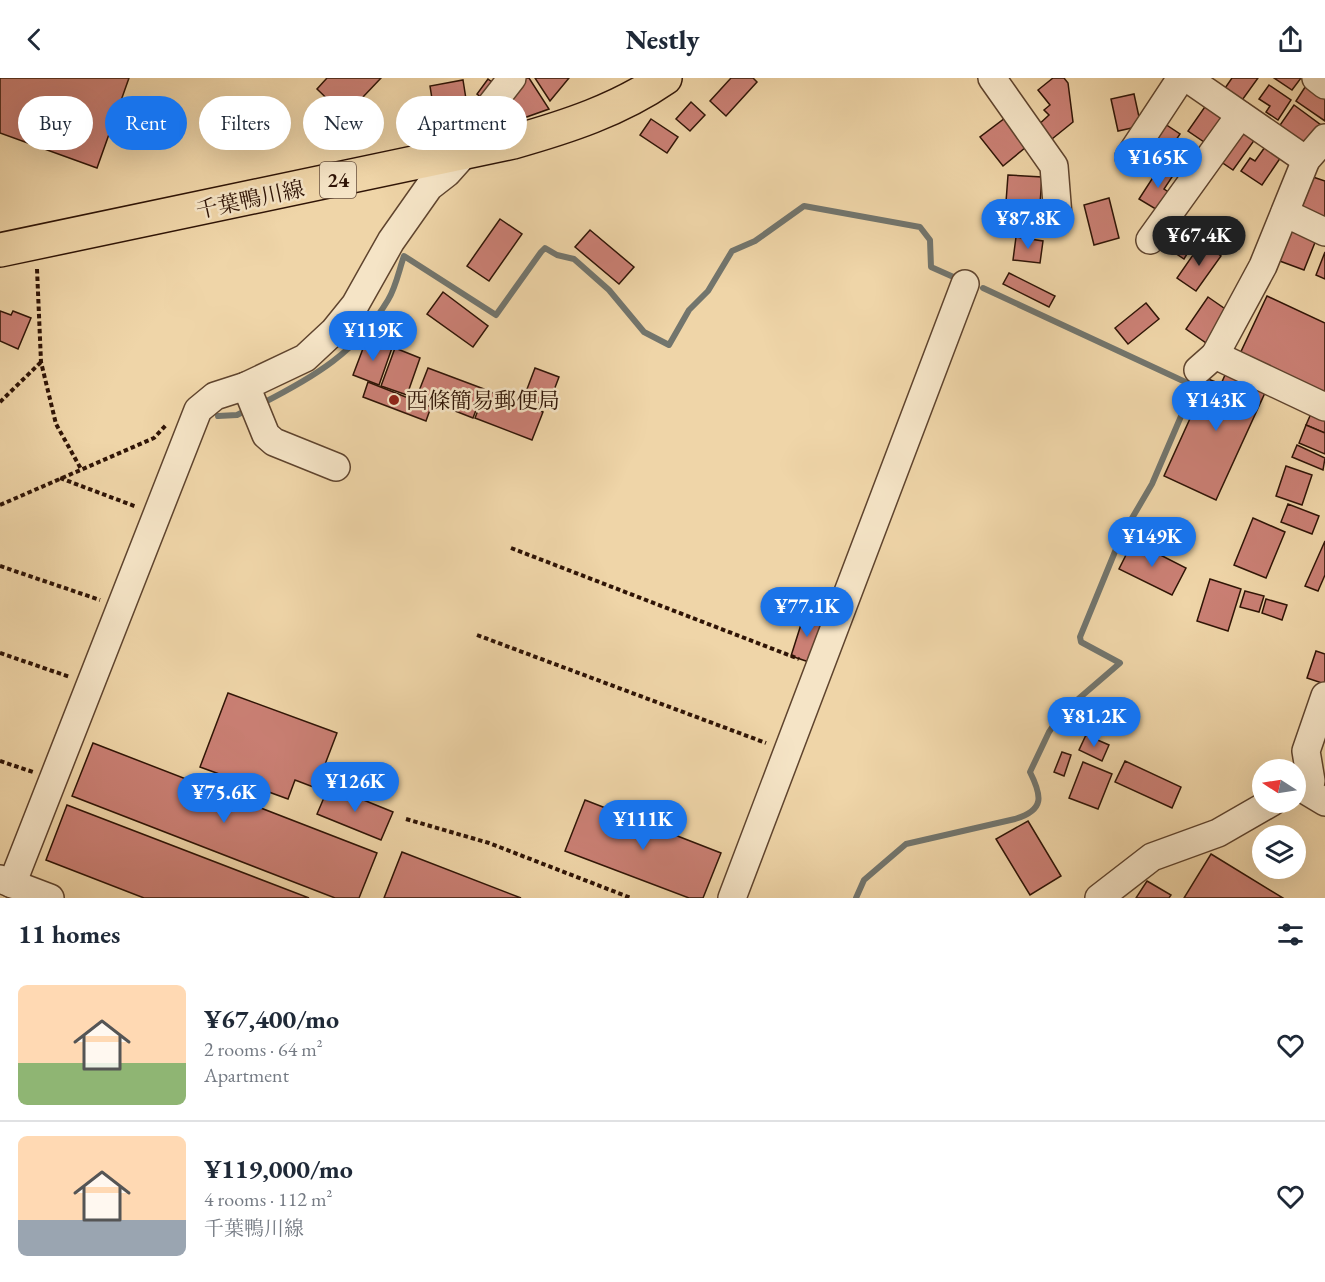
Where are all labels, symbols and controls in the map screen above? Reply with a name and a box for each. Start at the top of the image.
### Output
text: Nestly [626,22,699,57]
icon: back [18,23,51,56]
icon: share [1274,23,1307,56]
chip: Buy [18,96,93,150]
chip: Rent [105,96,187,150]
chip: Filters [199,96,291,150]
chip: New [303,96,384,150]
chip: Apartment [396,96,527,150]
pin: ¥165K [1116,138,1200,189]
text: ¥165K [1128,144,1188,170]
road number: 24 [320,162,356,198]
street label: 千葉鴨川線 [193,174,307,225]
pin: ¥87.8K [979,199,1077,250]
text: ¥87.8K [996,205,1061,231]
pin: ¥67.4K [1150,216,1248,267]
text: ¥67.4K [1167,222,1232,248]
pin: ¥119K [331,311,415,362]
text: ¥119K [343,317,403,343]
pin: ¥143K [1174,381,1258,432]
place label: 西條簡易郵便局 [406,386,560,415]
text: ¥143K [1186,387,1246,413]
marker: 西條簡易郵便局 [387,393,401,407]
pin: ¥149K [1110,517,1194,568]
text: ¥149K [1122,523,1182,549]
pin: ¥77.1K [758,587,856,638]
text: ¥77.1K [775,593,840,619]
pin: ¥81.2K [1045,697,1143,748]
text: ¥81.2K [1062,703,1127,729]
north arrow [1252,759,1306,813]
map controls [1252,759,1306,879]
pin: ¥126K [313,762,397,813]
text: ¥126K [325,768,385,794]
pin: ¥75.6K [175,773,273,824]
text: ¥75.6K [192,779,257,805]
pin: ¥111K [601,800,685,851]
text: ¥111K [613,806,673,832]
button: layers [1252,825,1306,879]
text: 11 homes [18,917,120,951]
icon: filters [1274,918,1307,951]
text: ¥67,400/mo [204,1002,339,1036]
icon: home [66,1009,138,1081]
icon: heart [1274,1029,1307,1062]
text: 2 rooms · 64 m² [204,1036,323,1062]
text: Apartment [204,1062,289,1088]
text: ¥119,000/mo [204,1152,353,1186]
icon: home [66,1160,138,1232]
icon: heart [1274,1180,1307,1213]
text: 4 rooms · 112 m² [204,1186,332,1212]
text: 千葉鴨川線 [204,1215,304,1241]

